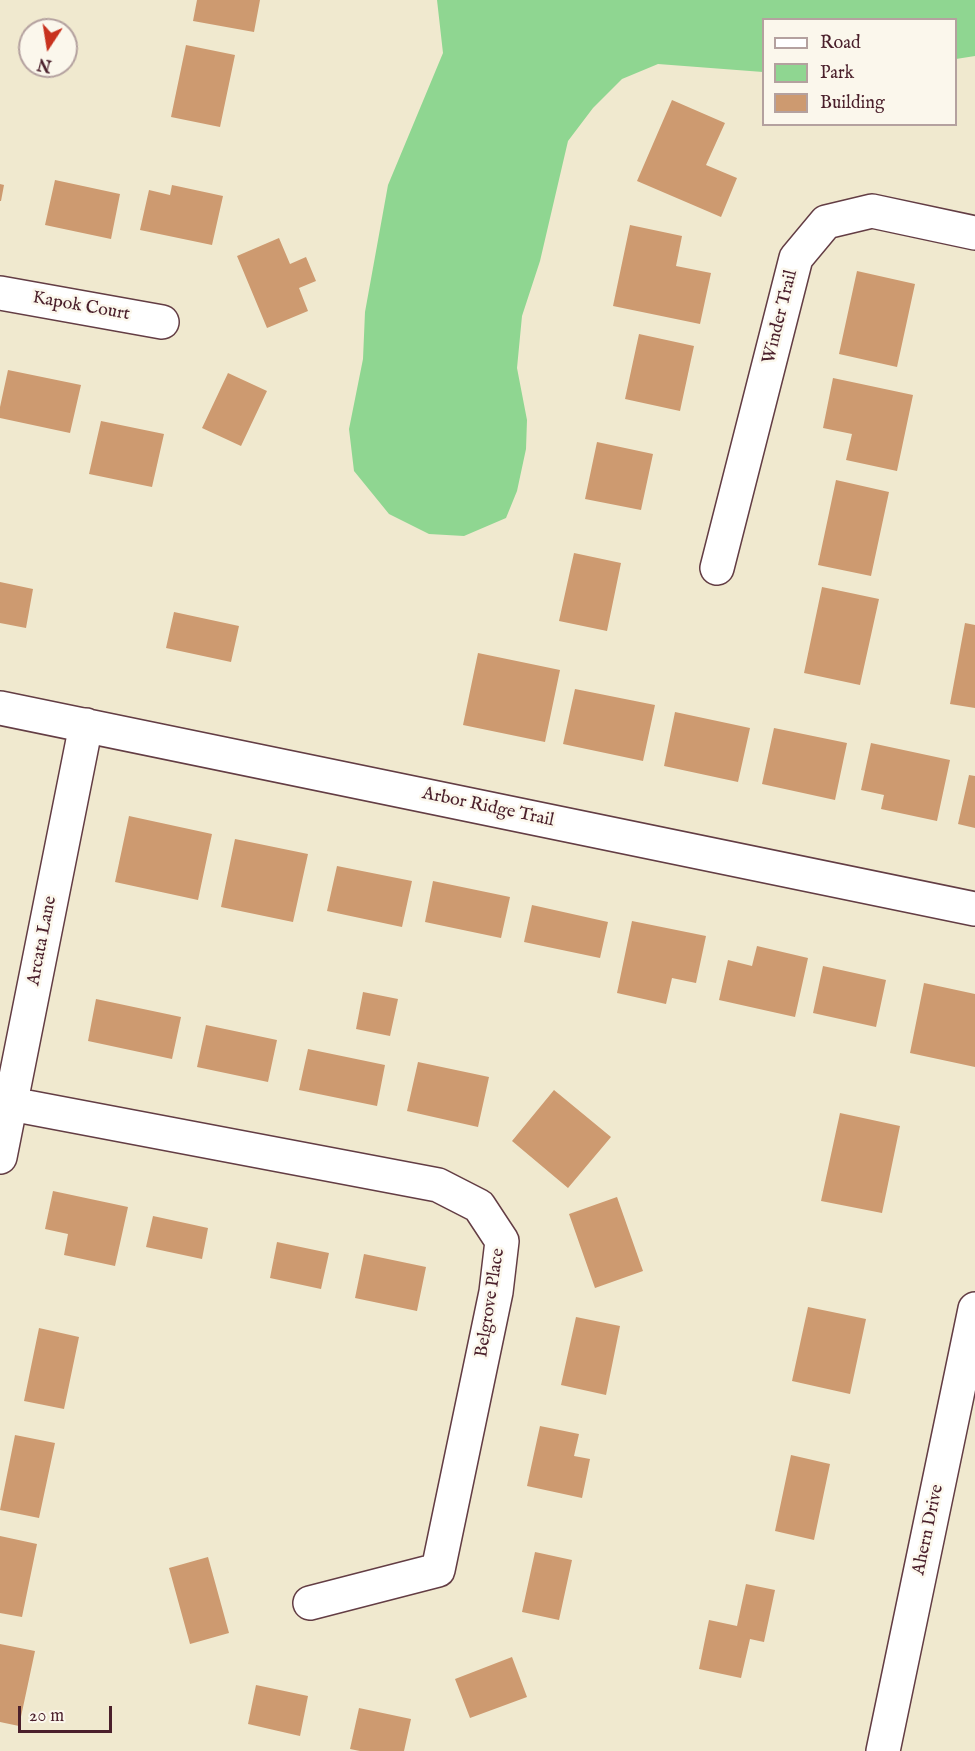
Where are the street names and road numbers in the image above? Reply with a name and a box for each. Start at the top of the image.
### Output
street label: Winder Trail [759,268,803,366]
street label: Kapok Court [31,288,131,326]
street label: Arbor Ridge Trail [420,783,556,833]
street label: Arcata Lane [24,894,62,988]
street label: Belgrove Place [472,1247,510,1359]
street label: Ahern Drive [909,1483,949,1577]

